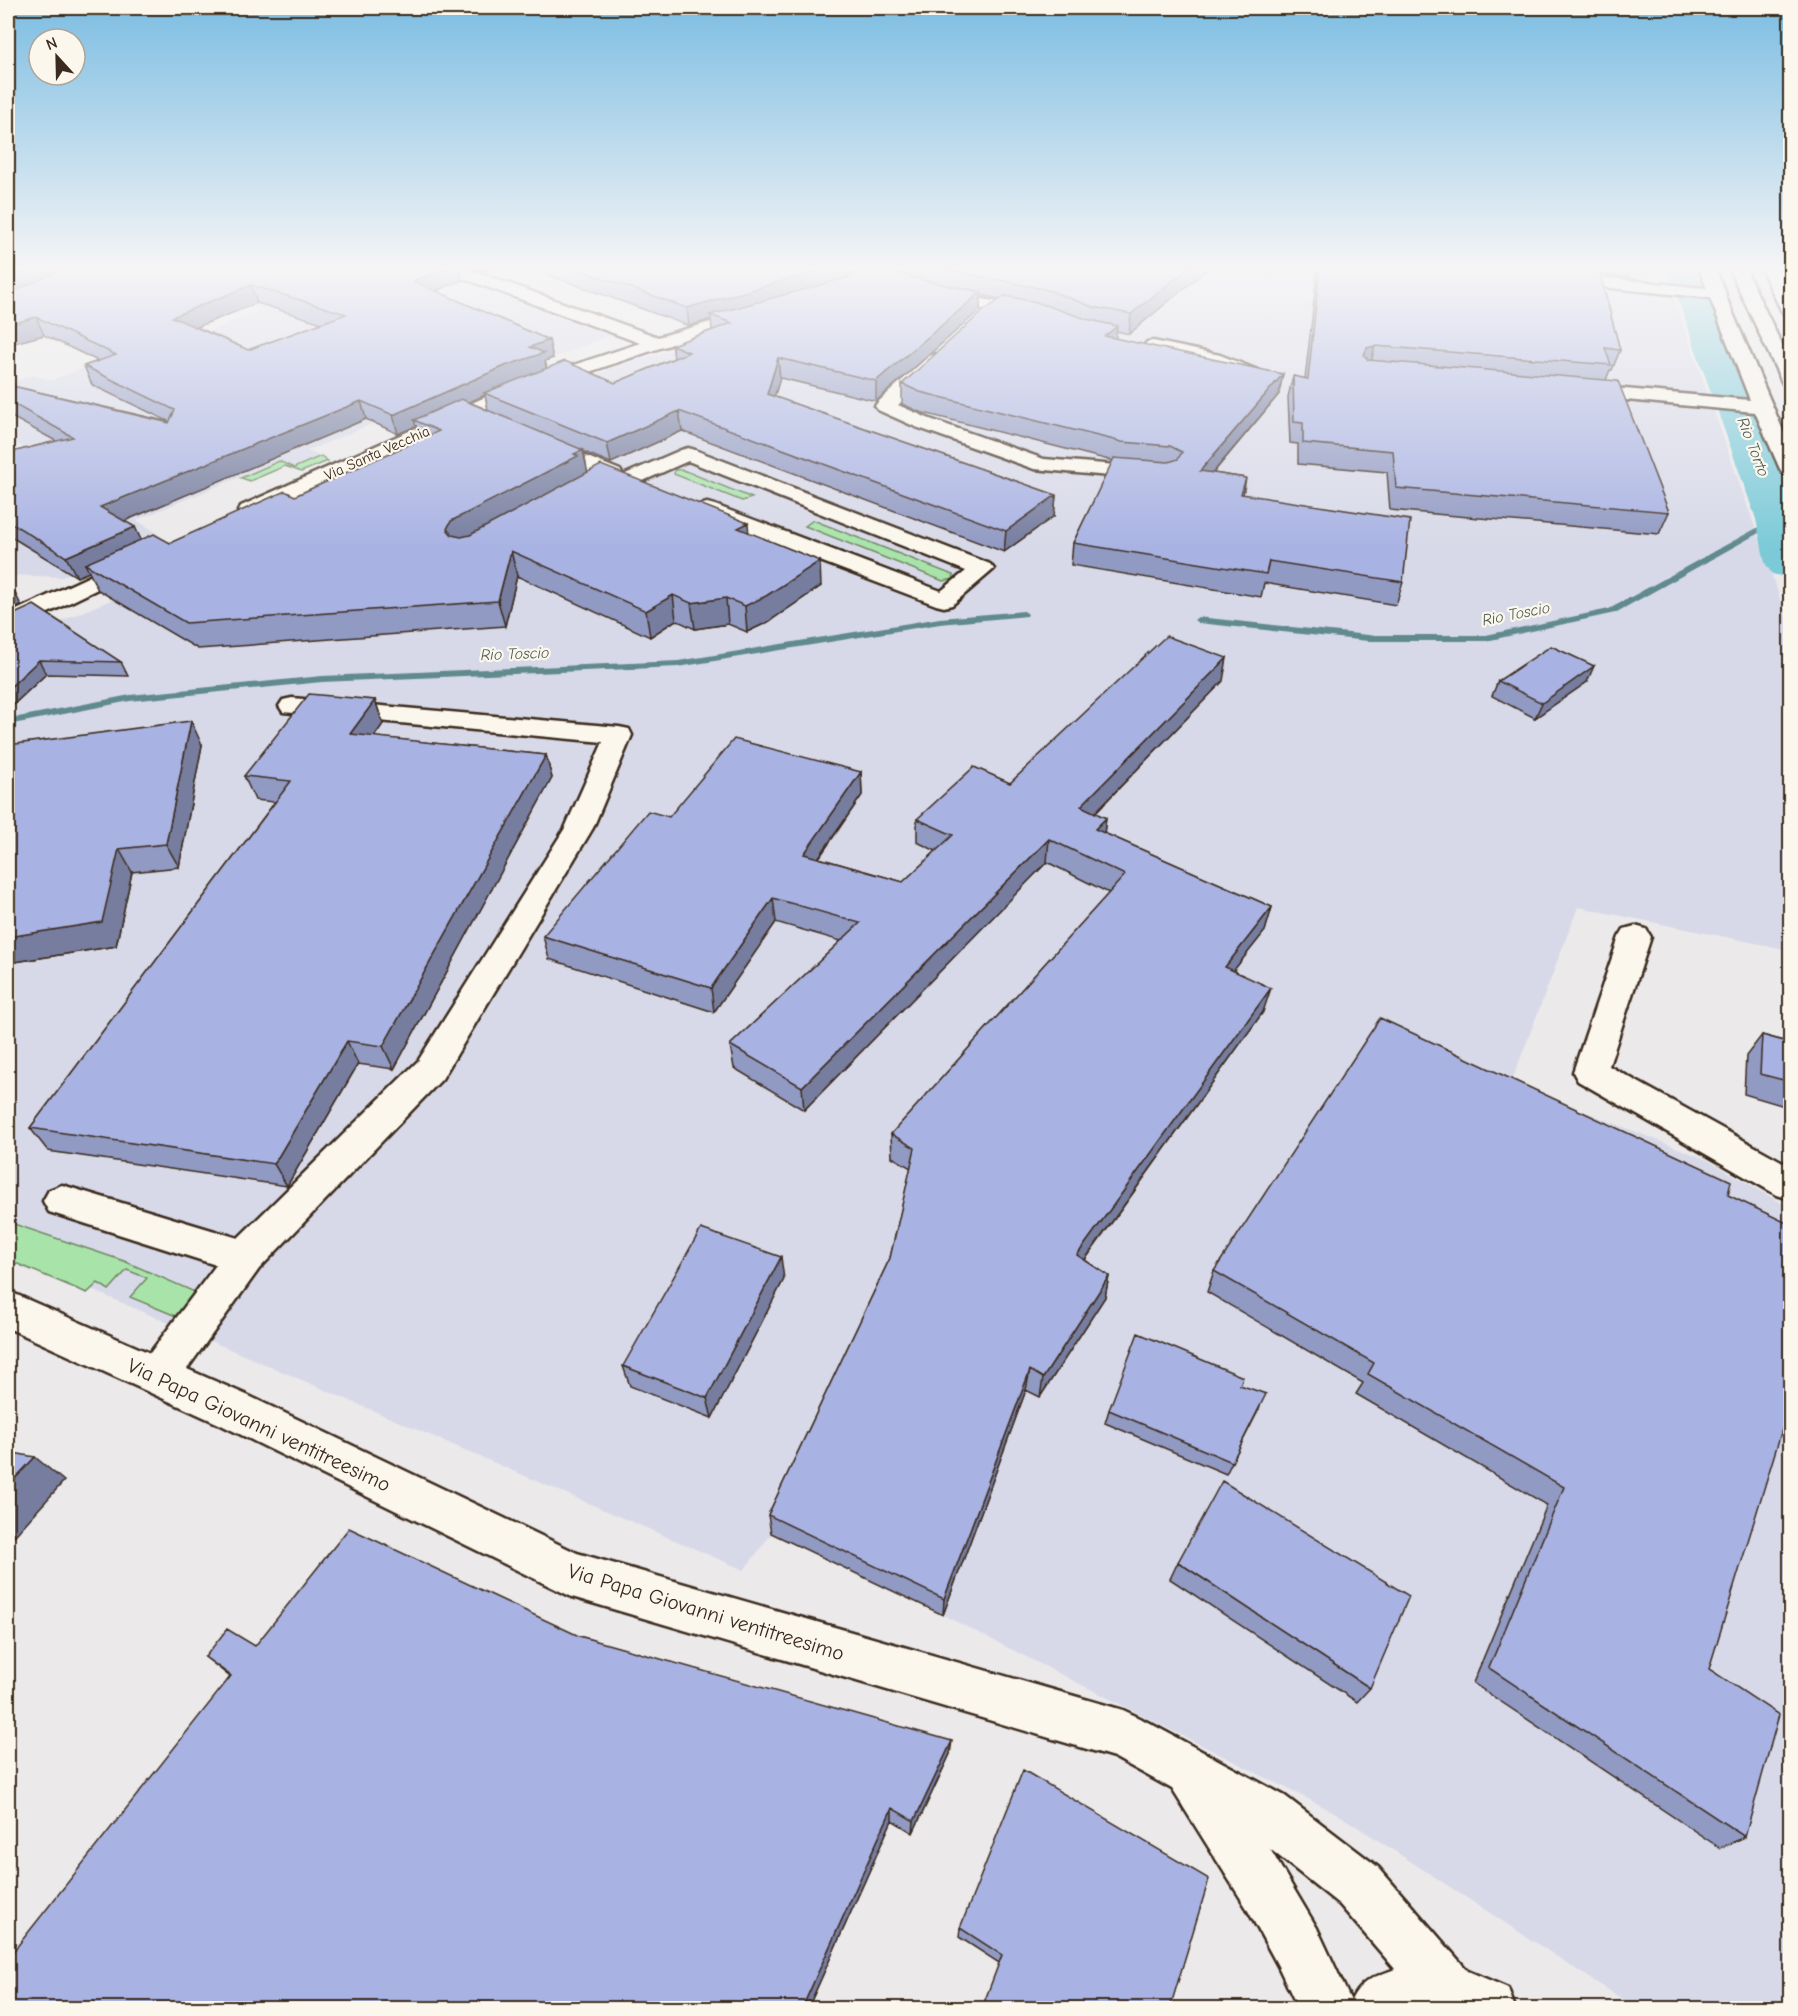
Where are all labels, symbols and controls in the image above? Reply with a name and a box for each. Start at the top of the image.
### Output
north arrow [27,27,87,87]
text: N [44,34,60,54]
water label: Rio Torto [1733,415,1773,479]
street label: Via Santa Vecchia [322,422,432,484]
water label: Rio Toscio [1480,599,1552,629]
water label: Rio Toscio [480,644,550,664]
street label: Via Papa Giovanni ventitreesimo [124,1353,394,1497]
street label: Via Papa Giovanni ventitreesimo [565,1558,847,1666]

